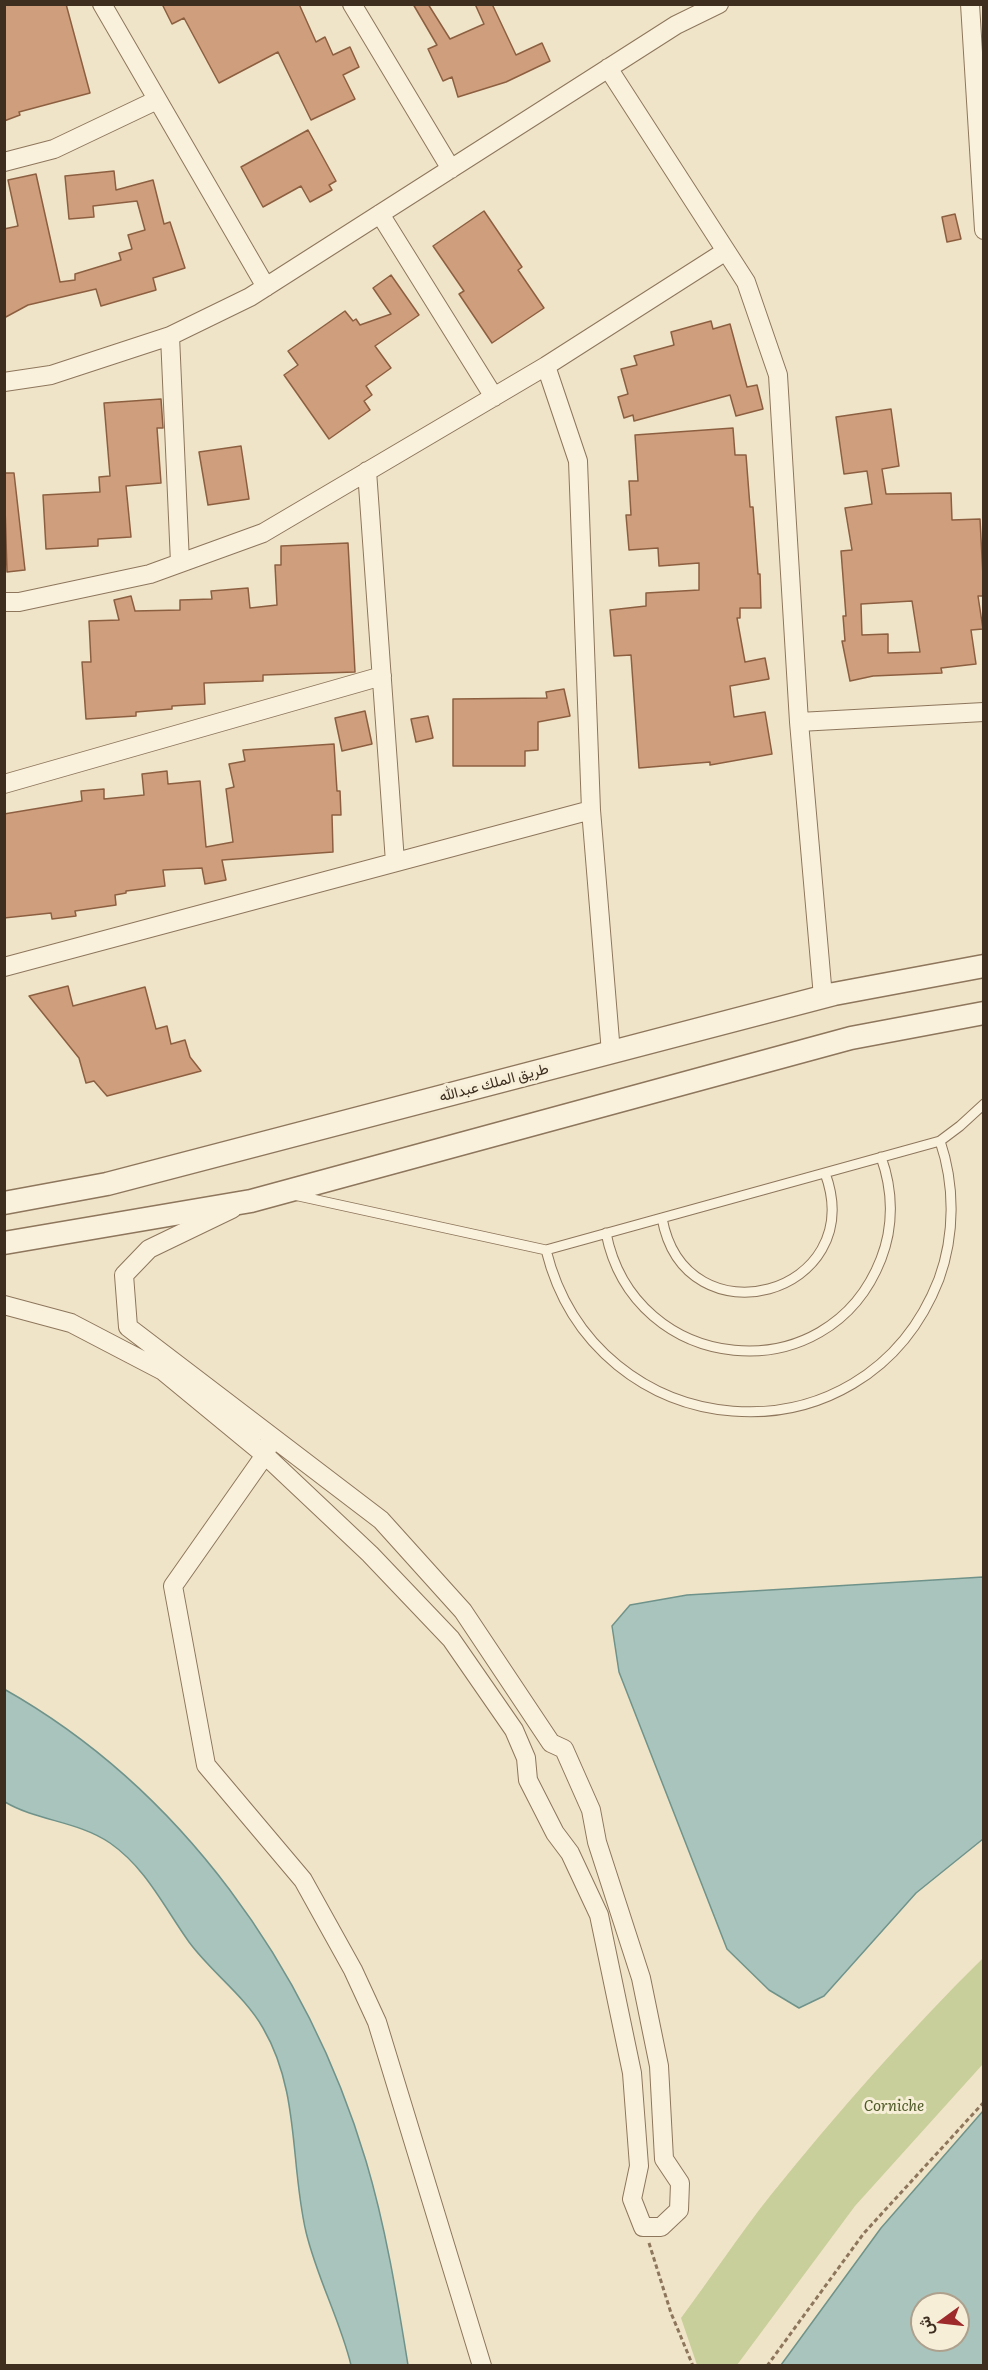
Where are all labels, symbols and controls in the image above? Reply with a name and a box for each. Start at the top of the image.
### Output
street label: طريق الملك عبدالله [437,1060,551,1106]
park label: Corniche [864,2098,924,2116]
north arrow [910,2292,970,2352]
text: ش [910,2314,939,2339]

